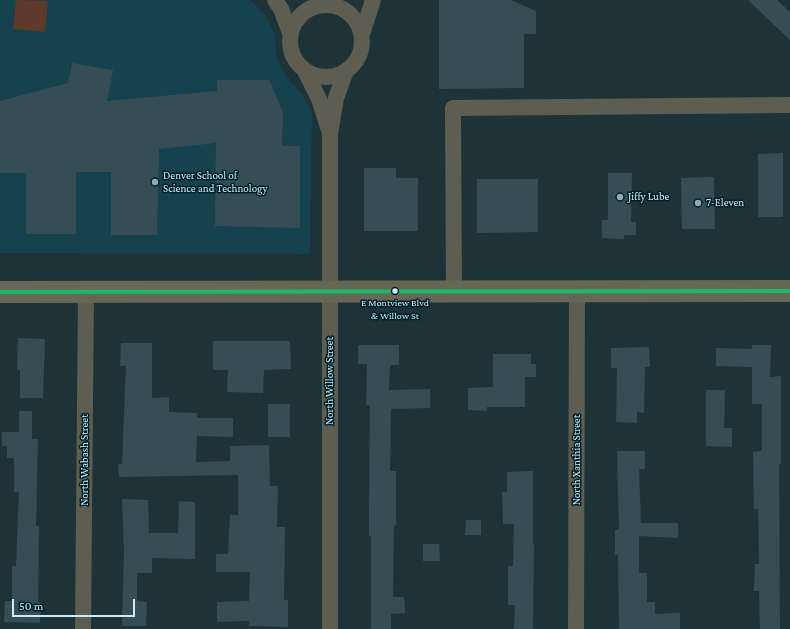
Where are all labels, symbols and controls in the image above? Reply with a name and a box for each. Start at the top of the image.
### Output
place label: Denver School of Science and Technology [163,169,268,195]
marker: Denver School of Science and Technology [150,177,160,187]
place label: Jiffy Lube [628,190,669,204]
marker: Jiffy Lube [615,192,625,202]
place label: 7-Eleven [706,196,744,210]
marker: 7-Eleven [693,198,703,208]
marker: E Montview Blvd & Willow St [390,286,400,296]
place label: E Montview Blvd & Willow St [361,297,429,320]
street label: North Willow Street [323,337,337,425]
street label: North Wabash Street [78,414,92,506]
street label: North Xanthia Street [570,415,584,505]
scale bar [14,591,137,617]
text: 50 m [19,599,43,613]

